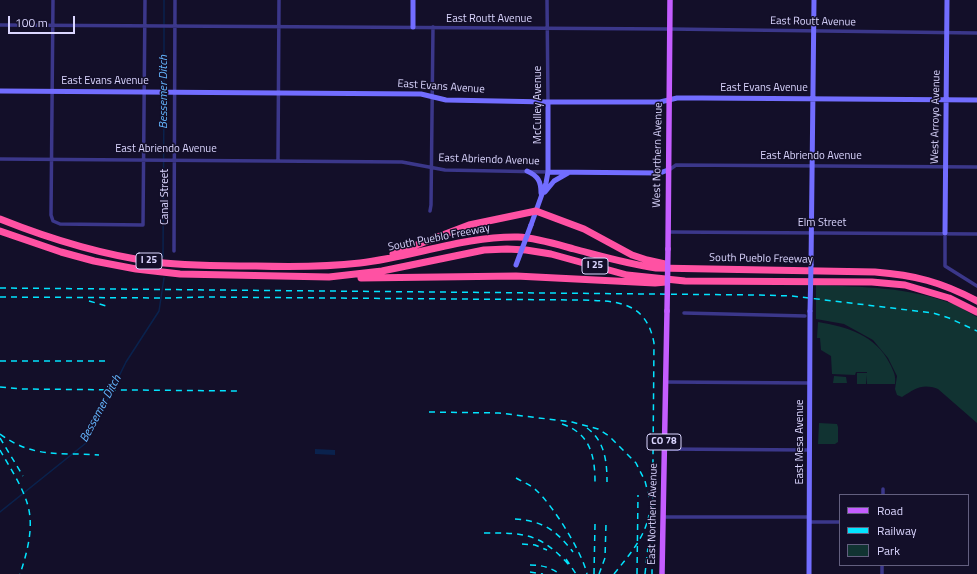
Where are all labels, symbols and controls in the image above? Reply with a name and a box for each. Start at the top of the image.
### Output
scale bar [10,8,77,34]
street label: East Routt Avenue [446,12,532,26]
text: 100 m [15,13,48,32]
street label: East Routt Avenue [770,15,856,29]
water label: Bessemer Ditch [157,55,171,129]
street label: McCulley Avenue [531,66,545,144]
street label: West Arroyo Avenue [929,70,943,164]
street label: East Evans Avenue [61,74,149,88]
street label: East Evans Avenue [397,77,485,97]
street label: East Evans Avenue [720,81,808,95]
street label: West Northern Avenue [650,102,666,208]
street label: East Abriendo Avenue [115,142,217,156]
street label: East Abriendo Avenue [760,149,862,163]
street label: East Abriendo Avenue [438,152,540,168]
street label: Canal Street [158,169,172,225]
street label: Elm Street [798,216,846,230]
street label: South Pueblo Freeway [387,222,491,254]
street label: South Pueblo Freeway [709,251,813,267]
road number: I 25 [136,253,162,269]
road number: I 25 [582,258,608,274]
water label: Bessemer Ditch [77,373,125,445]
street label: East Mesa Avenue [793,399,807,485]
road number: CO 78 [647,434,681,450]
street label: East Northern Avenue [646,463,660,565]
legend [839,494,969,566]
text: Road [877,501,903,520]
text: Railway [877,521,917,540]
text: Park [877,541,900,560]

